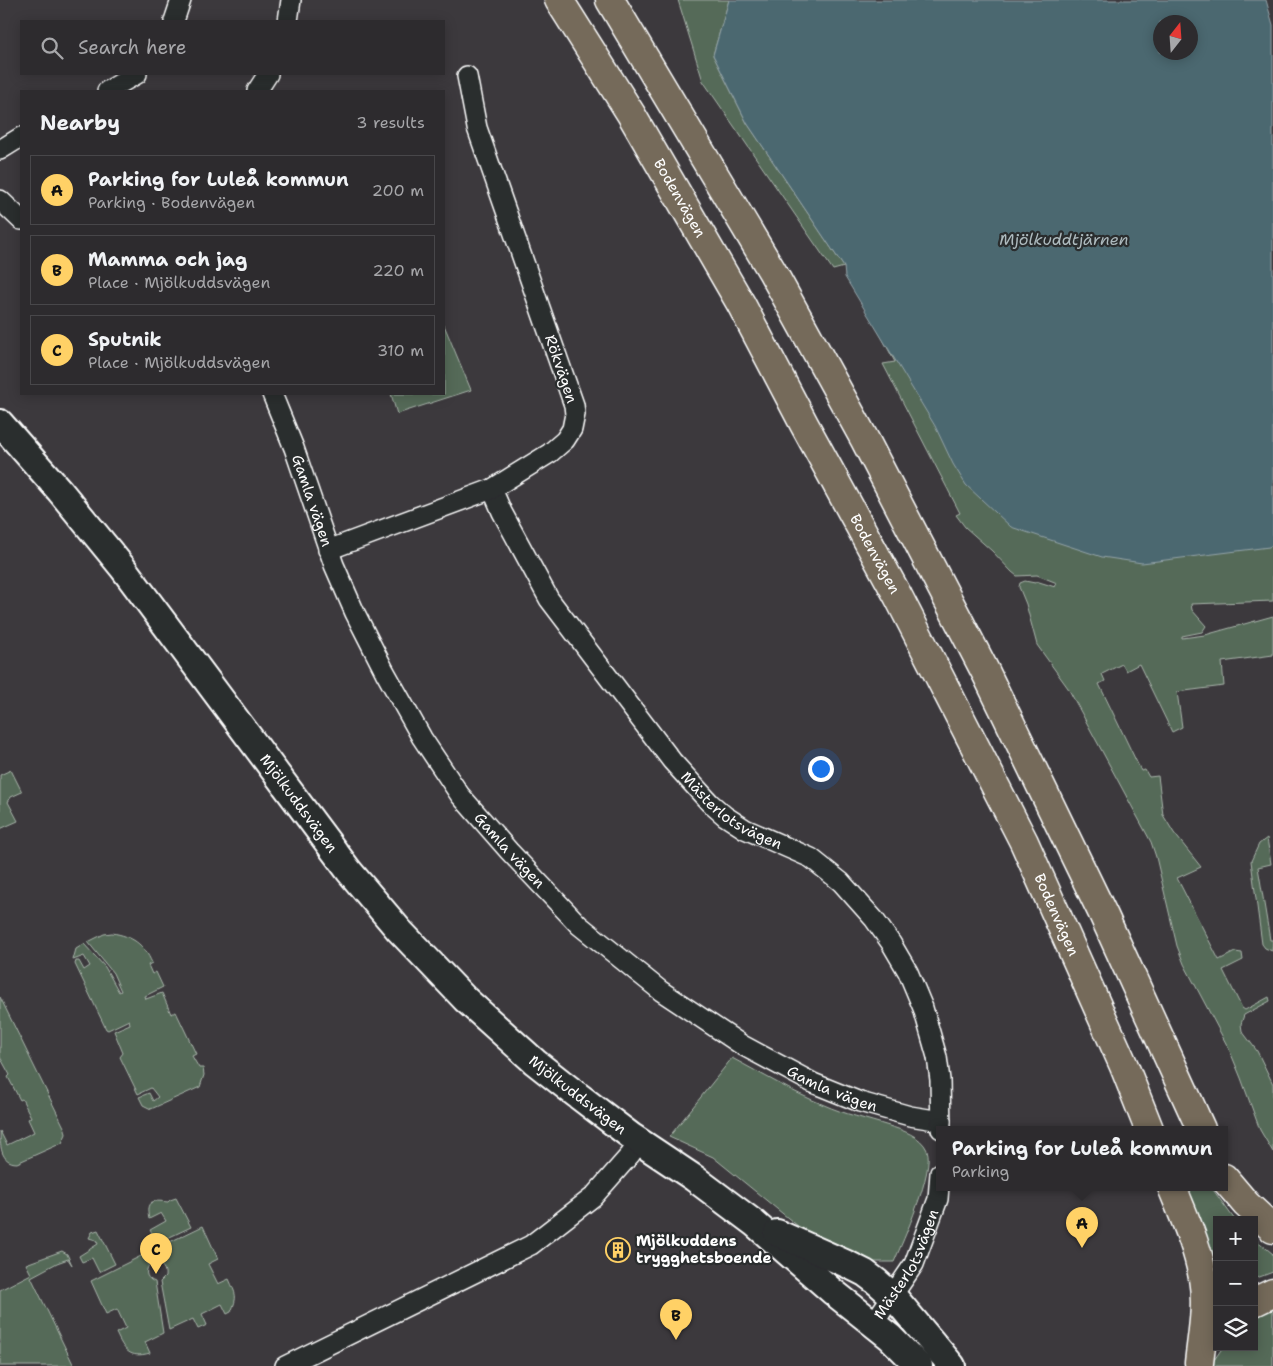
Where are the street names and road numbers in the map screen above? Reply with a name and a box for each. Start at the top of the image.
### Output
street label: Bodenvägen [649,155,710,241]
street label: Rökvägen [540,332,582,406]
street label: Gamla vägen [287,452,337,549]
street label: Bodenvägen [845,510,905,597]
street label: Mjölkuddsvägen [255,750,342,857]
street label: Mästerlotsvägen [676,767,785,854]
street label: Gamla vägen [470,808,549,893]
street label: Bodenvägen [1029,870,1084,959]
street label: Mjölkuddsvägen [525,1051,631,1139]
street label: Gamla vägen [783,1061,879,1116]
street label: Mästerlotsvägen [869,1207,943,1323]

